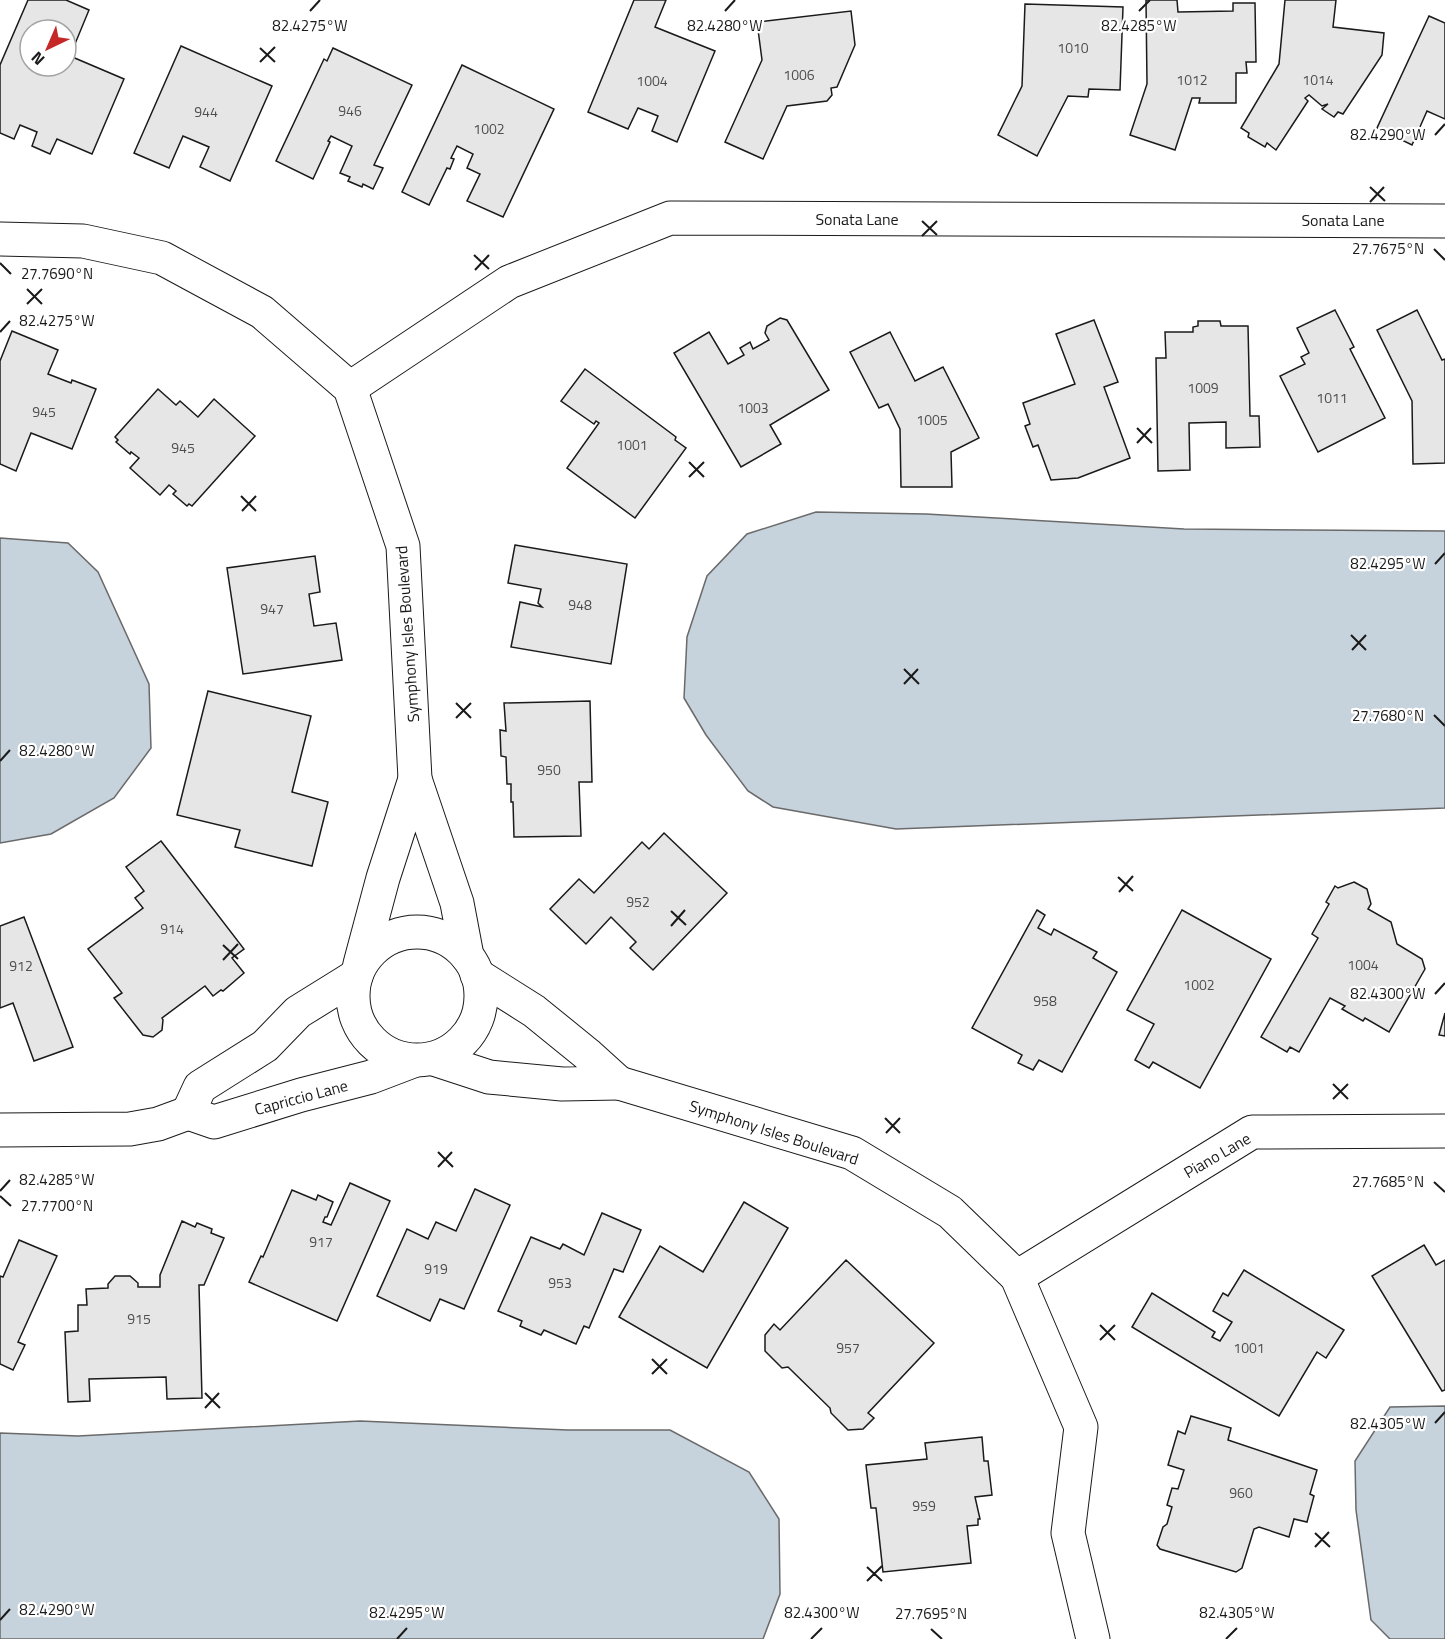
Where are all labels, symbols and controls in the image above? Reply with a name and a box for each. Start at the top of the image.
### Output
text: 82.4275°W [272,14,348,37]
text: 82.4280°W [687,14,763,37]
text: 82.4285°W [1101,14,1177,37]
north arrow [18,18,78,78]
house number: 1010 [1057,37,1089,58]
text: N [25,46,50,71]
house number: 1006 [783,64,815,85]
house number: 1012 [1176,69,1208,90]
house number: 1014 [1302,69,1334,90]
house number: 1004 [636,70,668,91]
house number: 946 [338,100,362,121]
house number: 944 [194,101,218,122]
house number: 1002 [473,118,505,139]
text: 82.4290°W [1350,123,1426,146]
street label: Sonata Lane [815,207,899,231]
street label: Sonata Lane [1301,208,1385,232]
text: 27.7675°N [1352,237,1424,260]
text: 27.7690°N [21,262,93,285]
text: 82.4275°W [19,309,95,332]
house number: 1009 [1187,377,1219,398]
house number: 1011 [1316,387,1348,408]
house number: 1003 [737,397,769,418]
house number: 945 [32,401,56,422]
house number: 1005 [916,409,948,430]
house number: 1001 [616,434,648,455]
house number: 945 [171,437,195,458]
street label: Symphony Isles Boulevard [389,545,425,723]
text: 82.4295°W [1350,552,1426,575]
house number: 948 [568,594,592,615]
house number: 947 [260,598,284,619]
text: 27.7680°N [1352,704,1424,727]
text: 82.4280°W [19,739,95,762]
house number: 950 [537,759,561,780]
house number: 952 [626,891,650,912]
house number: 914 [160,918,184,939]
house number: 1004 [1347,954,1379,975]
house number: 912 [9,955,33,976]
house number: 1002 [1183,974,1215,995]
text: 82.4300°W [1350,982,1426,1005]
house number: 958 [1033,990,1057,1011]
street label: Capriccio Lane [252,1073,350,1121]
street label: Symphony Isles Boulevard [686,1093,862,1171]
street label: Piano Lane [1179,1126,1255,1184]
text: 82.4285°W [19,1168,95,1191]
text: 27.7685°N [1352,1170,1424,1193]
text: 27.7700°N [21,1194,93,1217]
house number: 917 [309,1231,333,1252]
house number: 919 [424,1258,448,1279]
house number: 953 [548,1272,572,1293]
house number: 915 [127,1308,151,1329]
house number: 957 [836,1337,860,1358]
house number: 1001 [1233,1337,1265,1358]
text: 82.4305°W [1350,1412,1426,1435]
house number: 960 [1229,1482,1253,1503]
house number: 959 [912,1495,936,1516]
text: 82.4290°W [19,1598,95,1621]
text: 82.4295°W [369,1601,445,1624]
text: 82.4300°W [784,1601,860,1624]
text: 82.4305°W [1199,1601,1275,1624]
text: 27.7695°N [895,1602,967,1625]

